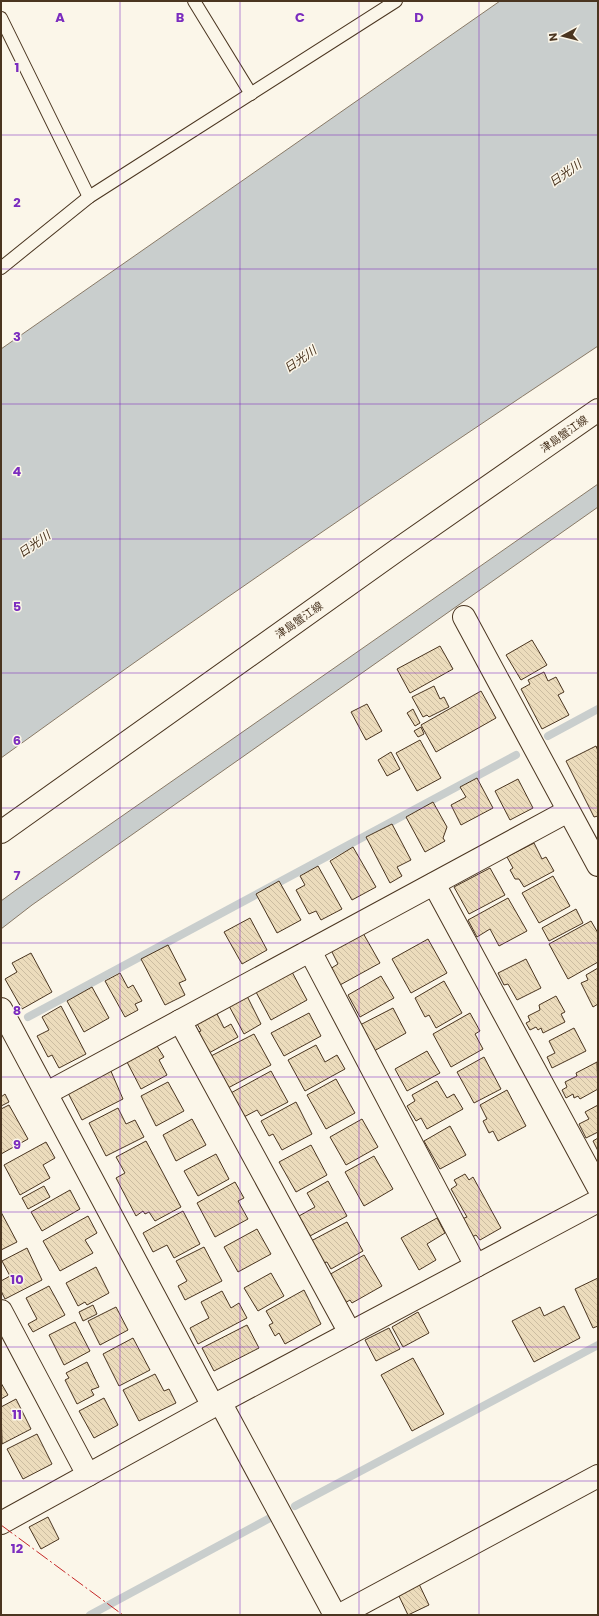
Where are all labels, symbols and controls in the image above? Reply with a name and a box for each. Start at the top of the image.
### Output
text: A [55,8,65,27]
text: B [176,8,185,27]
text: C [295,8,305,27]
text: D [414,8,424,27]
north arrow [543,16,583,56]
text: N [545,32,562,42]
text: 1 [15,58,19,77]
water label: 日光川 [545,155,586,190]
text: 2 [13,193,21,212]
text: 3 [13,327,21,346]
water label: 日光川 [280,341,321,376]
street label: 津島蟹江線 [537,412,591,456]
text: 4 [13,462,22,481]
water label: 日光川 [14,526,55,561]
text: 5 [13,597,21,616]
street label: 津島蟹江線 [272,598,326,642]
text: 6 [13,731,21,750]
text: 7 [14,866,21,885]
text: 8 [13,1001,21,1020]
text: 9 [13,1135,21,1154]
text: 10 [10,1270,24,1289]
text: 11 [12,1405,22,1424]
text: 12 [11,1539,24,1558]

